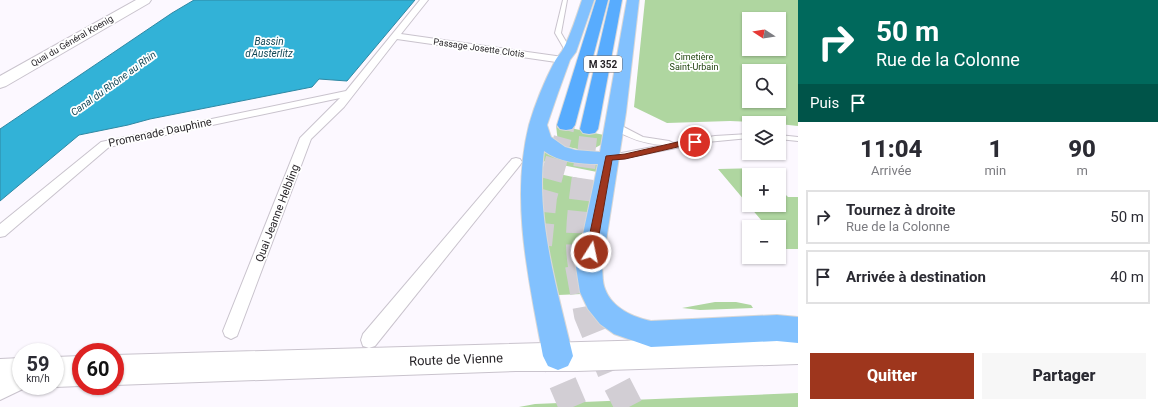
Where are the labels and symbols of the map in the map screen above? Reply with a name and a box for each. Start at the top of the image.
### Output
north arrow [742,12,786,56]
street label: Quai du Général Koenig [29,13,115,69]
water label: Bassin d'Austerlitz [245,36,293,59]
street label: Passage Josette Clotis [433,37,526,59]
water label: Canal du Rhône au Rhin [69,49,158,118]
park label: Cimetière Saint-Urbain [670,52,718,72]
road number: M 352 [584,56,622,72]
street label: Promenade Dauphine [107,115,213,150]
pin [678,125,712,159]
street label: Quai Jeanne Helbling [253,162,302,264]
position arrow [570,231,612,273]
speed limit sign: 60 [72,343,124,395]
street label: Route de Vienne [409,350,503,369]

